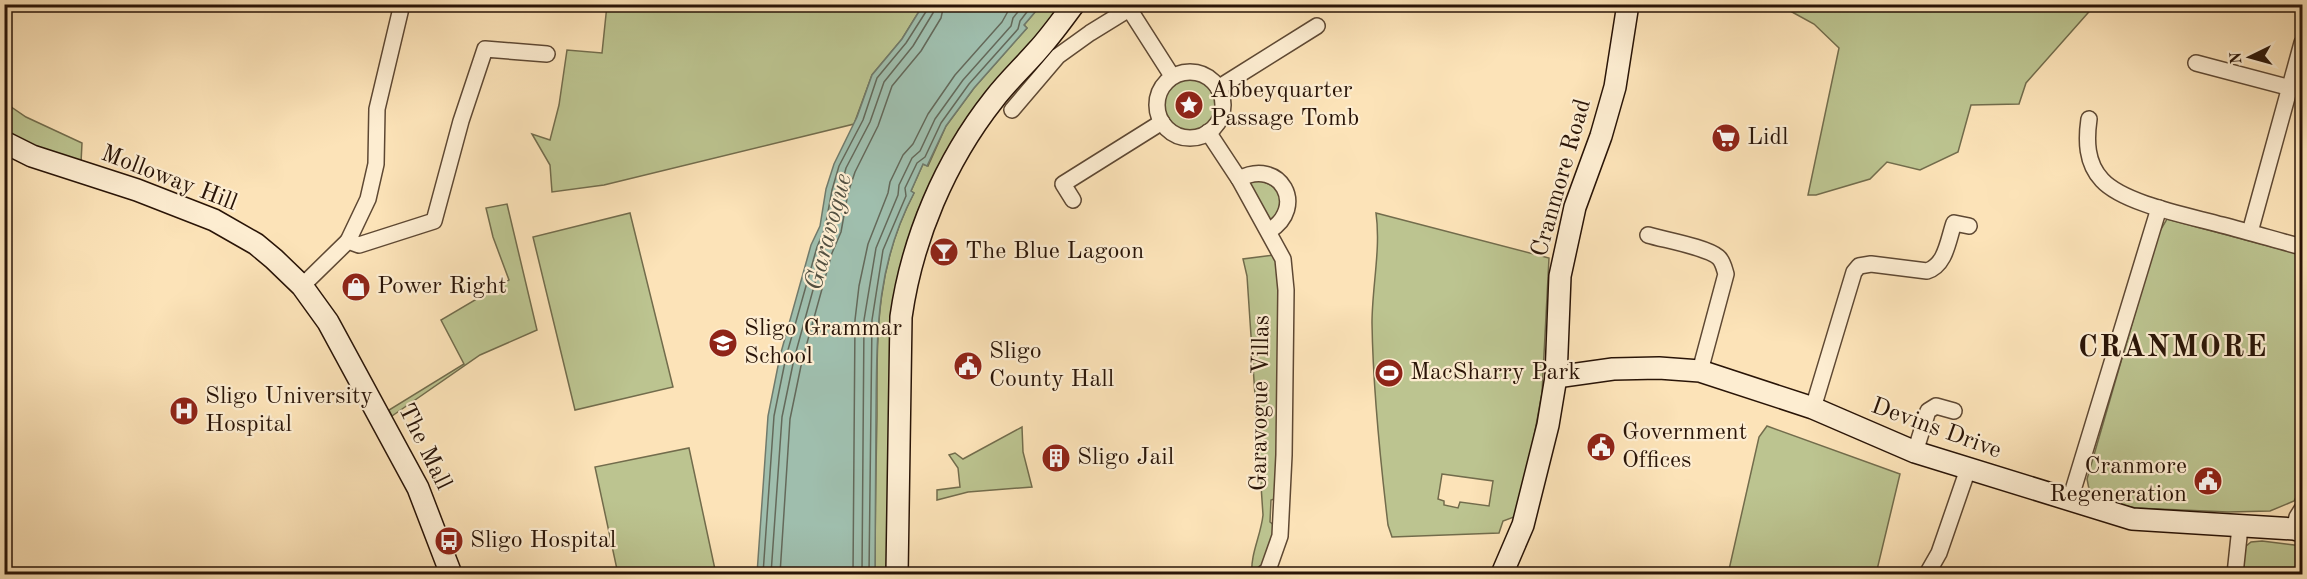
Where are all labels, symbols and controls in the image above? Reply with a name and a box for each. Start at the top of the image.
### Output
north arrow [2220,27,2280,87]
text: N [2228,51,2246,65]
place label: Abbeyquarter Passage Tomb [1210,79,1359,131]
place icon: Abbeyquarter Passage Tomb [1173,89,1205,121]
street label: Cranmore Road [1528,96,1596,260]
supermarket icon: Lidl [1710,122,1742,154]
place label: Lidl [1747,126,1789,150]
street label: Molloway Hill [98,142,240,216]
water label: Garavogue [801,171,857,293]
bar icon: The Blue Lagoon [928,236,960,268]
place label: The Blue Lagoon [965,240,1144,264]
shop icon: Power Right [340,271,372,303]
place label: Power Right [377,275,507,299]
street label: Garavogue Villas [1247,315,1275,491]
place label: Sligo Grammar School [744,317,902,369]
school or university icon: Sligo Grammar School [707,327,739,359]
district label: CRANMORE [2078,333,2268,363]
place label: Sligo County Hall [989,340,1114,392]
public building icon: Sligo County Hall [952,350,984,382]
sports icon: MacSharry Park [1373,357,1405,389]
place label: MacSharry Park [1410,361,1581,385]
place label: Sligo University Hospital [205,385,373,437]
street label: Devins Drive [1868,394,2004,464]
hospital icon: Sligo University Hospital [168,395,200,427]
street label: The Mall [393,400,455,494]
place label: Government Offices [1622,421,1747,473]
public building icon: Government Offices [1585,431,1617,463]
building icon: Sligo Jail [1040,442,1072,474]
place label: Sligo Jail [1077,446,1174,470]
place label: Cranmore Regeneration [2049,455,2187,507]
public building icon: Cranmore Regeneration [2192,465,2224,497]
bus stop icon: Sligo Hospital [433,525,465,557]
place label: Sligo Hospital [470,529,616,553]

